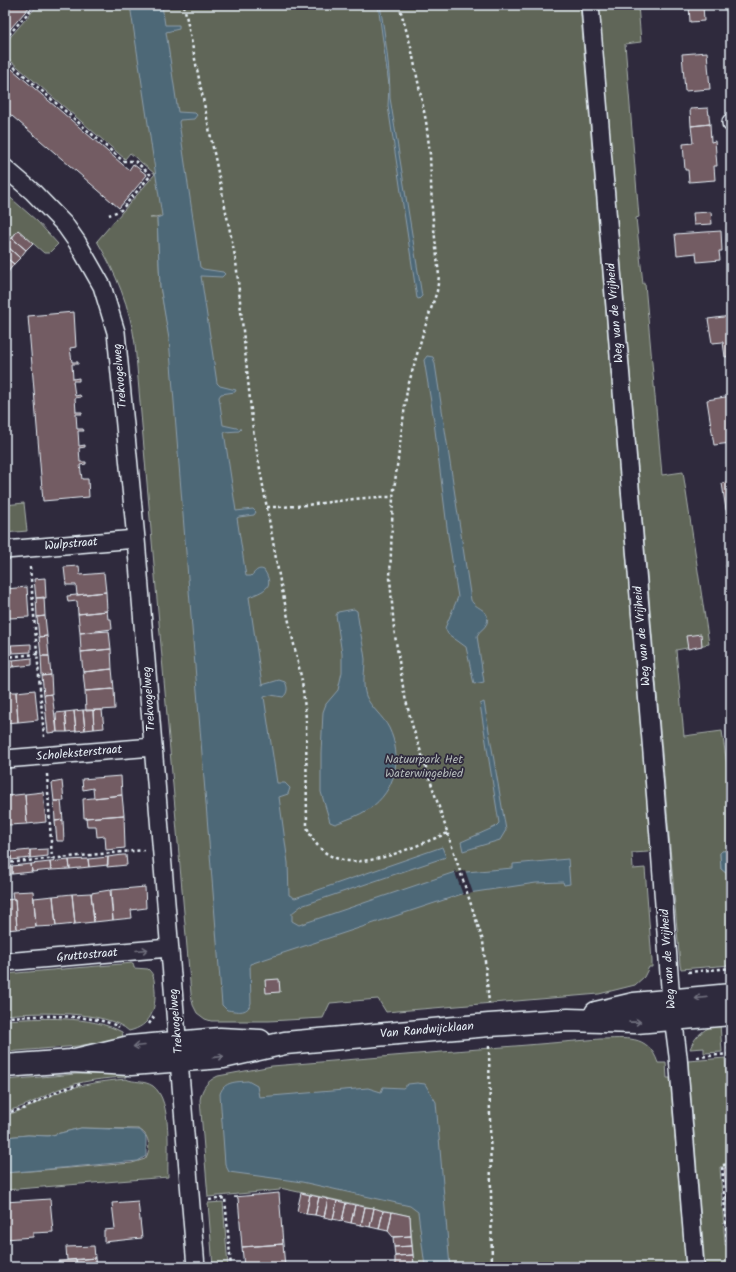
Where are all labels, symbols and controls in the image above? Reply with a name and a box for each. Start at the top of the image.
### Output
street label: Weg van de Vrijheid [601,261,629,364]
street label: Trekvogelweg [108,342,132,409]
street label: Wulpstraat [44,532,99,556]
street label: Weg van de Vrijheid [628,584,656,687]
street label: Trekvogelweg [137,666,161,732]
street label: Scholeksterstraat [35,740,123,766]
park label: Natuurpark Het Waterwingebied [385,750,464,783]
street label: Weg van de Vrijheid [655,907,681,1010]
street label: Gruttostraat [56,943,119,967]
one-way arrow [135,947,148,954]
street label: Trekvogelweg [164,987,188,1054]
one-way arrow [695,994,708,1001]
street label: Van Randwijcklaan [379,1016,475,1044]
one-way arrow [628,1018,641,1026]
one-way arrow [133,1042,146,1050]
one-way arrow [211,1053,224,1061]

